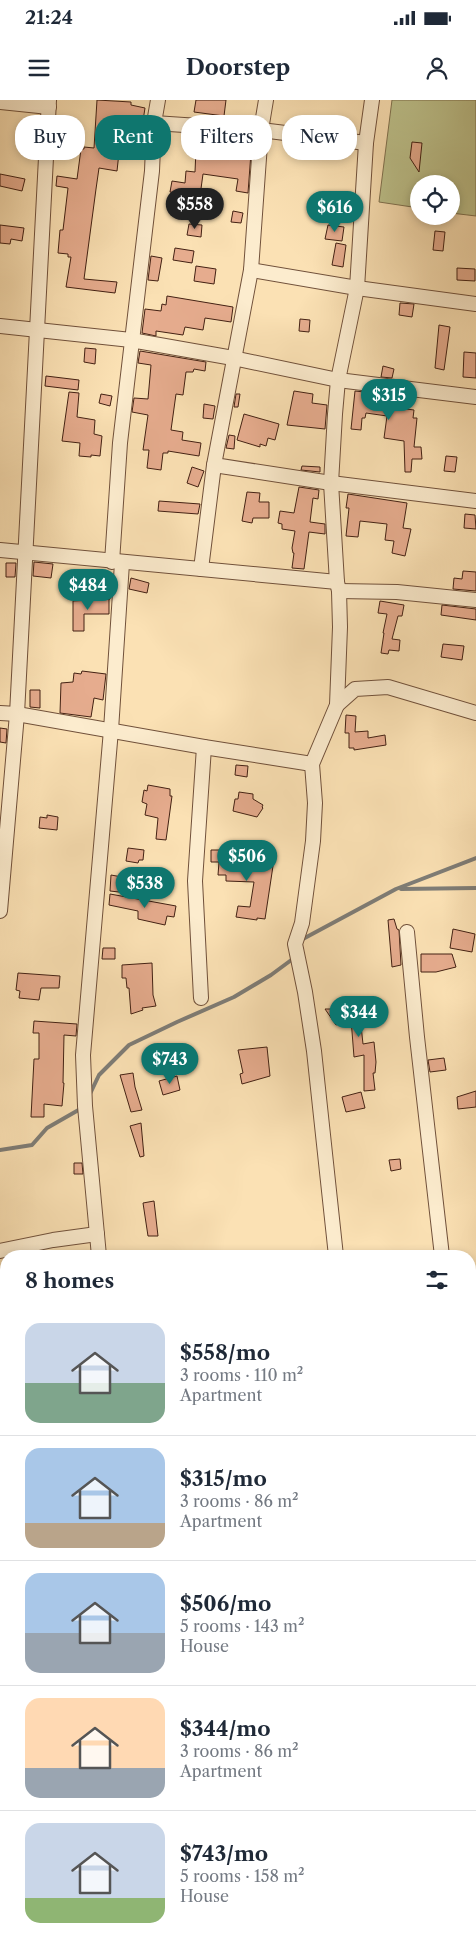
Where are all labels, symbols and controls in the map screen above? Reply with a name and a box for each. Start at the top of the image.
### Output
text: 21:24 [25,6,73,29]
icon: menu [25,54,53,82]
text: Doorstep [186,54,290,81]
icon: person [423,54,451,82]
chip: Buy [15,115,85,160]
chip: Rent [95,115,171,160]
chip: Filters [181,115,272,160]
chip: New [282,115,357,160]
map controls [410,175,460,225]
button: locate [410,175,460,225]
pin: $558 [165,188,225,230]
pin: $616 [305,190,365,233]
text: $558 [177,194,213,214]
text: $616 [317,197,353,217]
pin: $315 [359,378,419,421]
text: $315 [372,385,406,405]
pin: $484 [58,568,118,611]
text: $484 [69,575,107,595]
pin: $506 [217,840,277,882]
text: $506 [228,846,266,866]
pin: $538 [115,866,175,909]
text: $538 [127,873,163,893]
pin: $344 [329,996,389,1038]
text: $344 [341,1002,377,1022]
pin: $743 [140,1042,200,1085]
text: $743 [152,1049,188,1069]
icon: filters [423,1266,451,1294]
text: 8 homes [25,1268,114,1293]
text: $558/mo [180,1340,270,1365]
icon: home [65,1343,125,1403]
text: 3 rooms · 110 m² [180,1365,303,1385]
text: Apartment [180,1385,262,1405]
text: $315/mo [180,1466,267,1491]
icon: home [65,1468,125,1528]
text: 3 rooms · 86 m² [180,1491,299,1511]
text: Apartment [180,1511,262,1531]
text: $506/mo [180,1591,271,1616]
icon: home [65,1593,125,1653]
text: 5 rooms · 143 m² [180,1616,304,1636]
text: House [180,1636,229,1656]
text: $344/mo [180,1716,271,1741]
icon: home [65,1718,125,1778]
text: 3 rooms · 86 m² [180,1741,299,1761]
text: Apartment [180,1761,262,1781]
text: $743/mo [180,1841,268,1866]
icon: home [65,1843,125,1903]
text: 5 rooms · 158 m² [180,1866,305,1886]
text: House [180,1886,229,1906]

